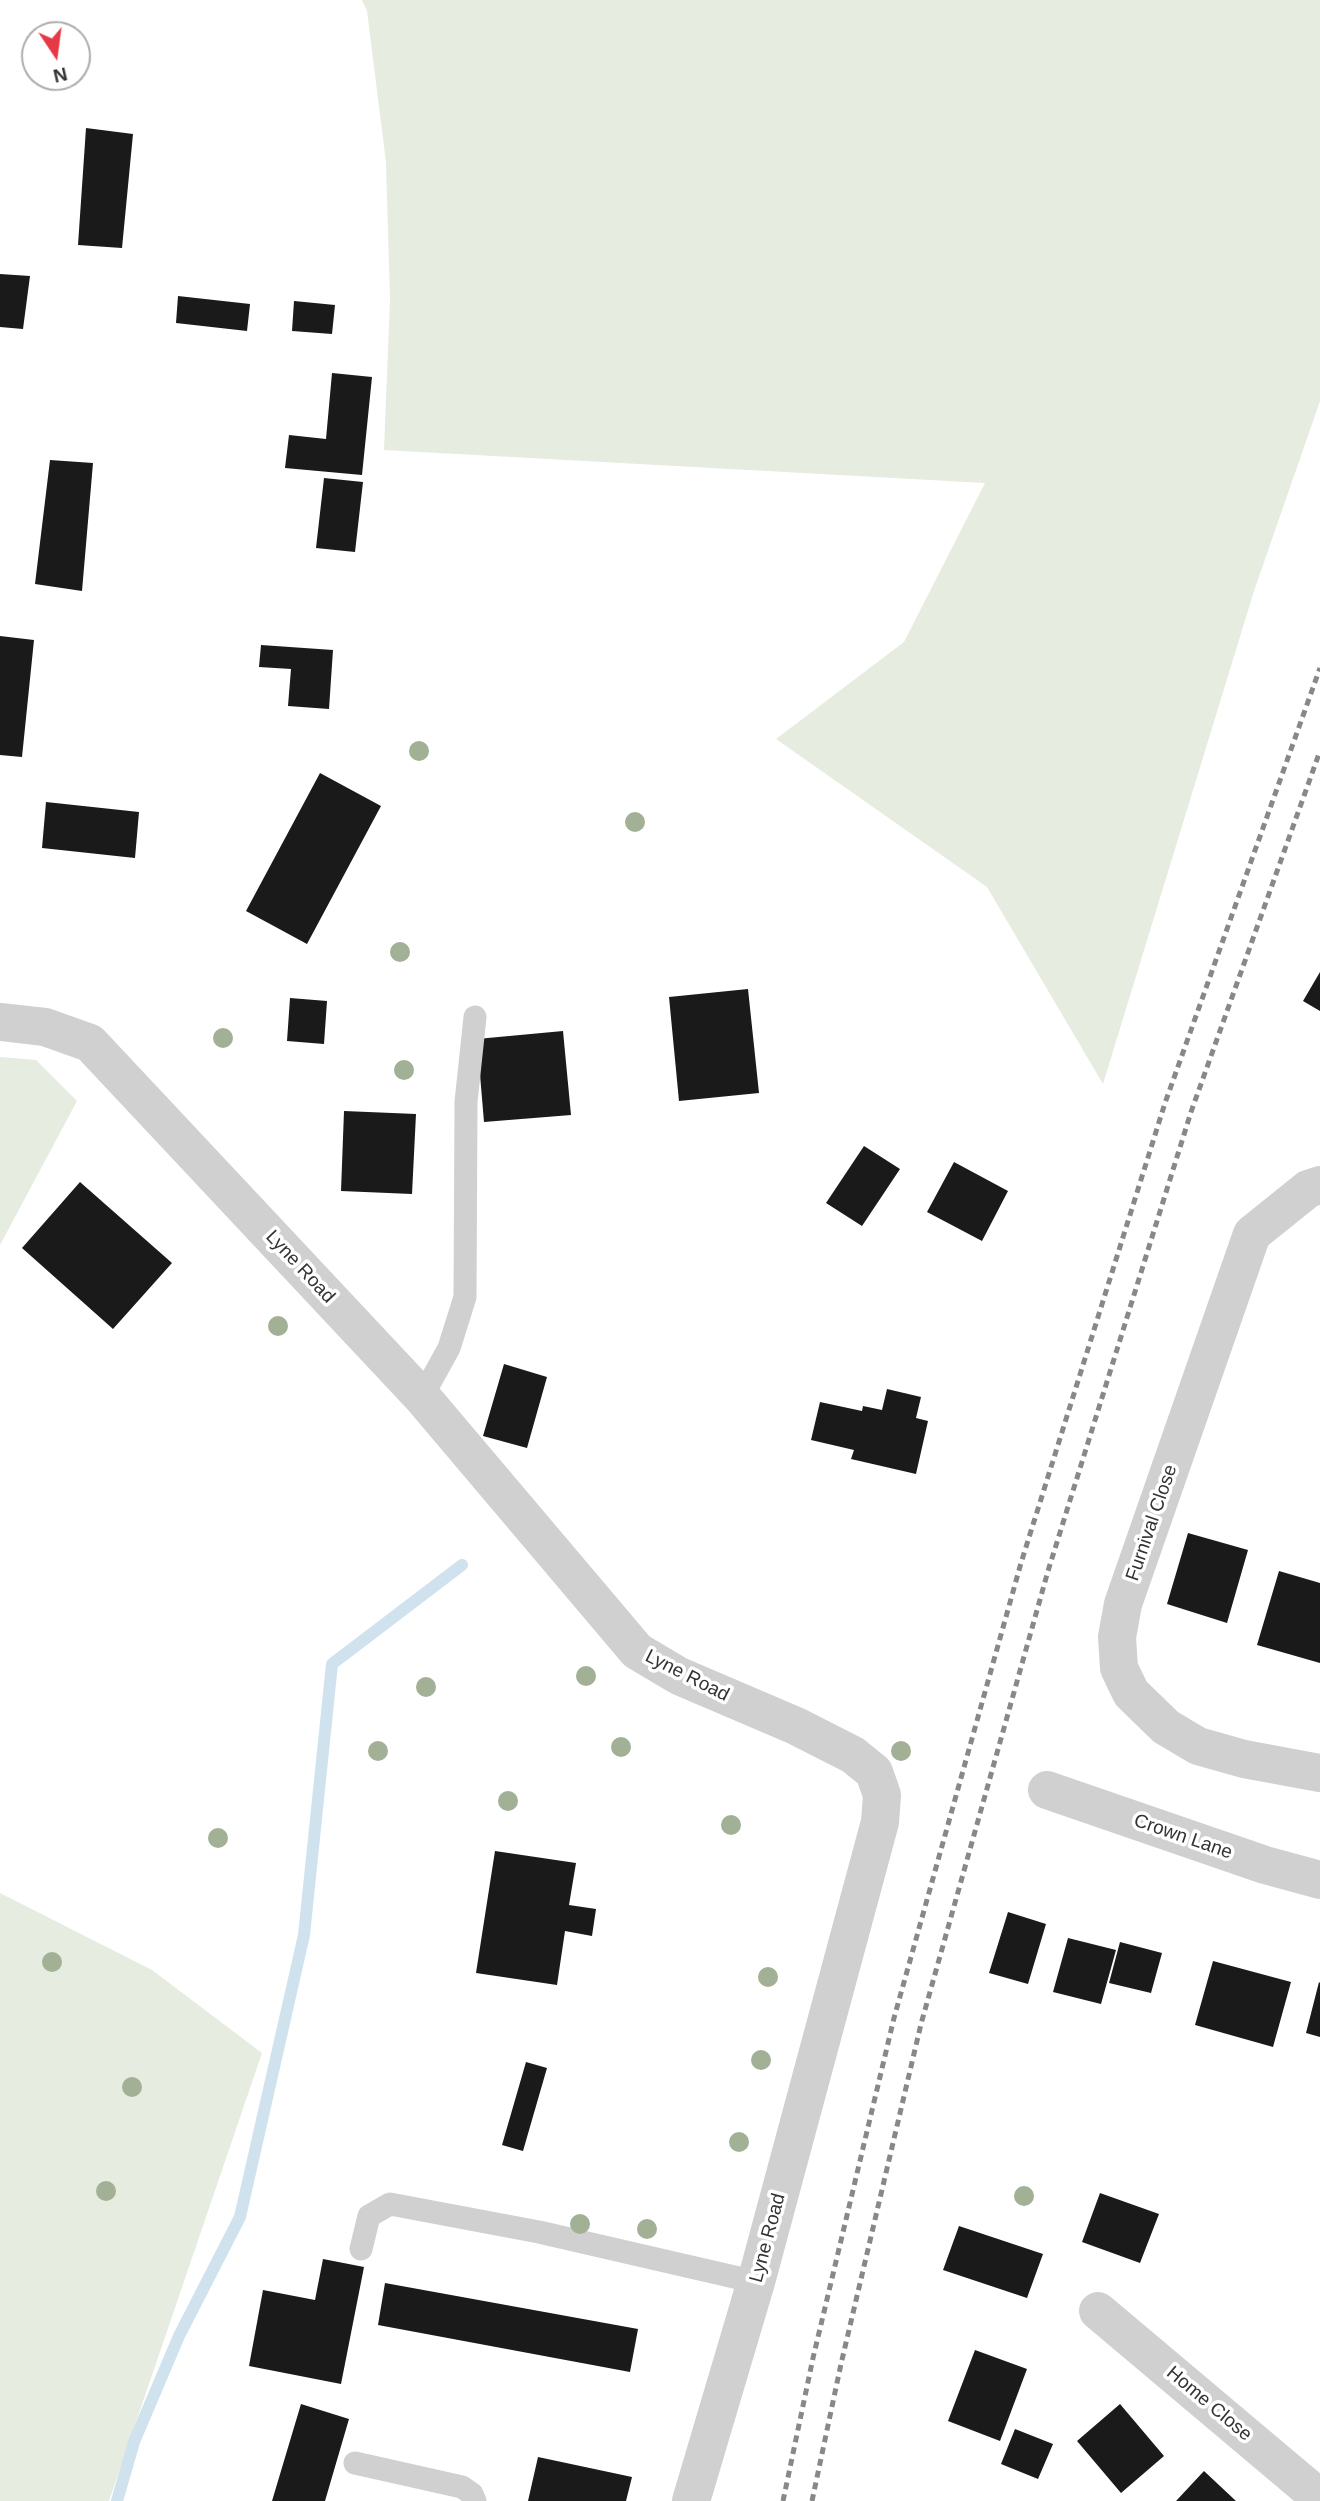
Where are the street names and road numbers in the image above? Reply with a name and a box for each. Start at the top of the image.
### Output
street label: Lyne Road [261,1226,339,1308]
street label: Furnival Close [1121,1462,1183,1584]
street label: Lyne Road [641,1645,733,1707]
street label: Crown Lane [1131,1810,1235,1864]
street label: Lyne Road [745,2191,791,2285]
street label: Home Close [1162,2362,1256,2446]

